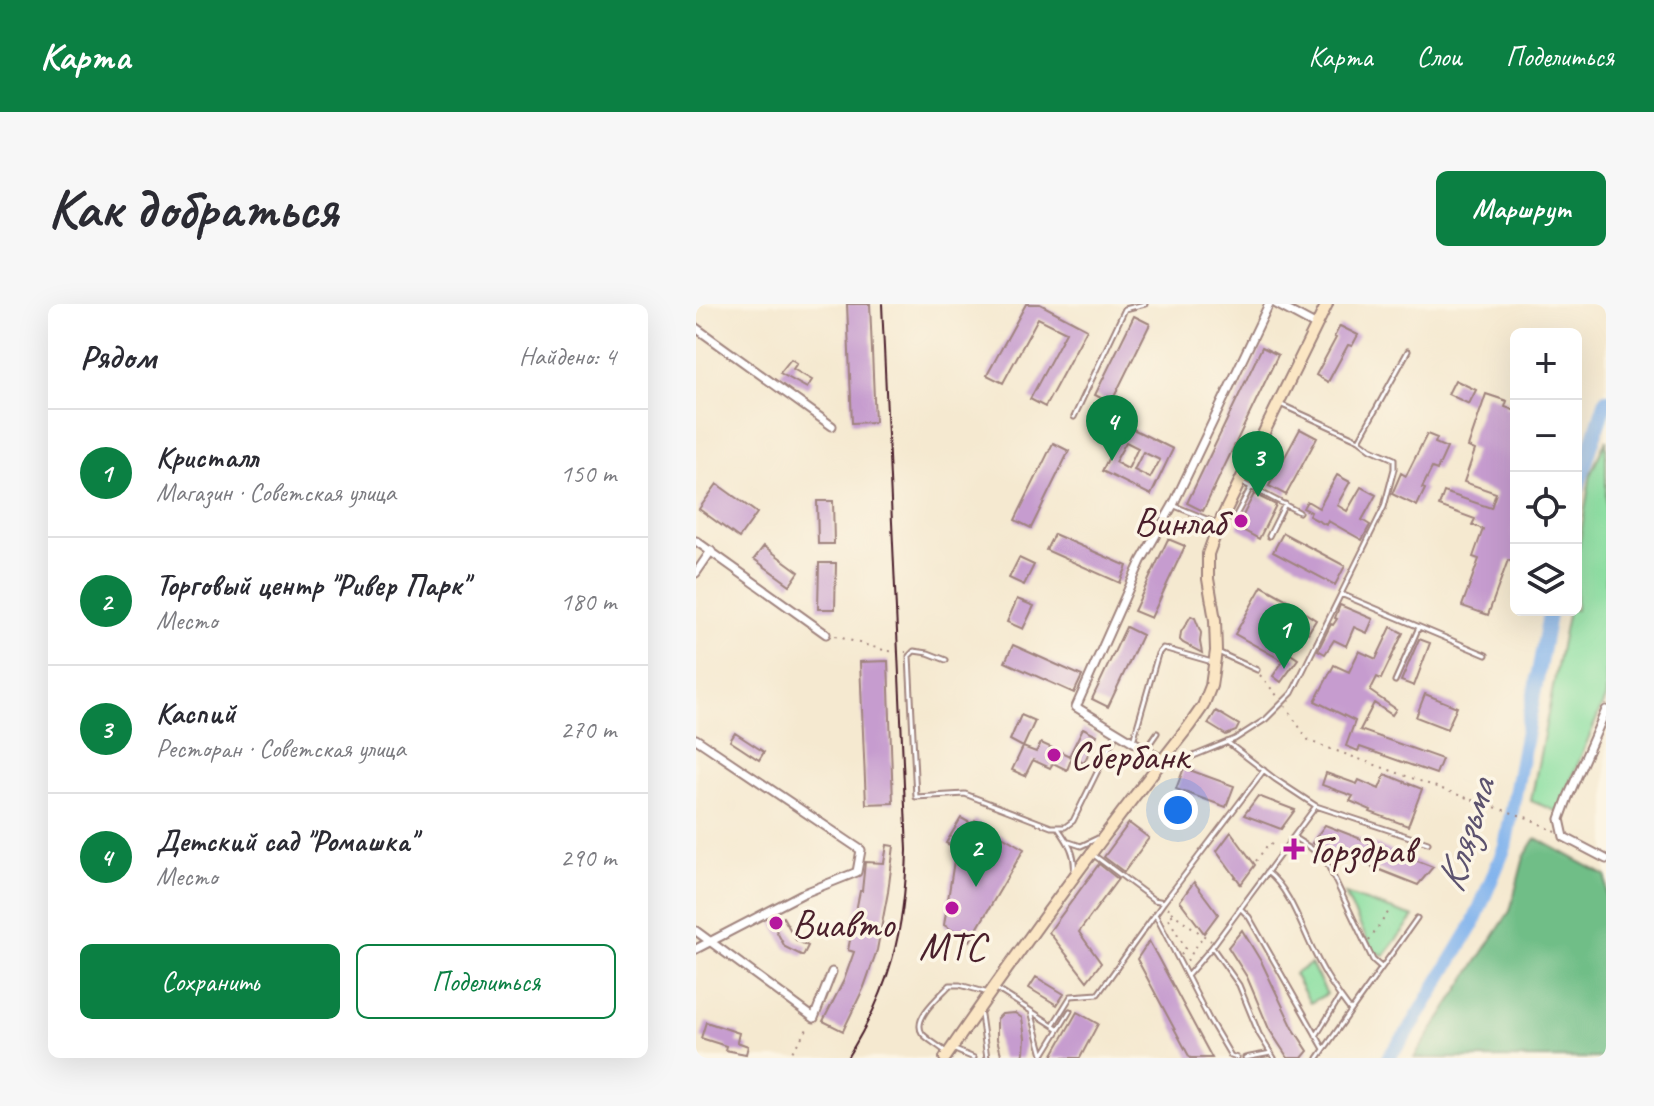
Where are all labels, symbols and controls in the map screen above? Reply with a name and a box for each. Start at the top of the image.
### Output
text: Карта [40,33,130,80]
text: Карта [1309,39,1373,74]
text: Слои [1417,39,1462,74]
text: Поделиться [1506,39,1614,74]
button: Маршрут [1436,171,1606,246]
text: Как добраться [48,173,338,244]
map controls [1510,328,1582,616]
button: + [1510,328,1582,400]
text: Рядом [80,335,156,378]
text: Найдено: 4 [519,340,616,373]
pin: 4 [1086,395,1138,461]
button: − [1510,400,1582,472]
pin: 3 [1232,431,1284,497]
text: Кристалл [156,438,259,476]
text: 1 [100,457,112,490]
text: 150 m [560,457,616,490]
button: locate [1510,472,1582,544]
text: Магазин · Советская улица [156,476,396,509]
place label: Винлаб [1134,497,1233,547]
marker: Винлаб [1232,512,1250,530]
button: layers [1510,544,1582,616]
text: Торговый центр "Ривер Парк" [156,566,468,604]
text: 2 [100,585,112,618]
text: 180 m [560,585,616,618]
pin: 1 [1258,603,1310,669]
text: Место [156,604,218,637]
text: Каспий [156,694,235,732]
text: 3 [100,713,112,746]
text: 270 m [560,713,616,746]
place label: Сбербанк [1070,731,1192,781]
text: Ресторан · Советская улица [156,732,406,765]
marker: Сбербанк [1045,746,1063,764]
water label: Клязьма [1423,769,1509,898]
your location [1158,790,1198,830]
pin: 2 [950,821,1002,887]
text: Детский сад "Ромашка" [156,822,416,860]
place label: Горздрав [1310,825,1421,875]
marker: Горздрав [1285,840,1303,858]
text: 4 [100,841,112,874]
text: 290 m [560,841,616,874]
text: Место [156,860,218,893]
place label: Виавто [792,899,896,949]
marker: МТС [943,899,961,917]
marker: Виавто [767,914,785,932]
place label: МТС [919,921,990,971]
button: Сохранить [80,944,340,1019]
button: Поделиться [356,944,616,1019]

